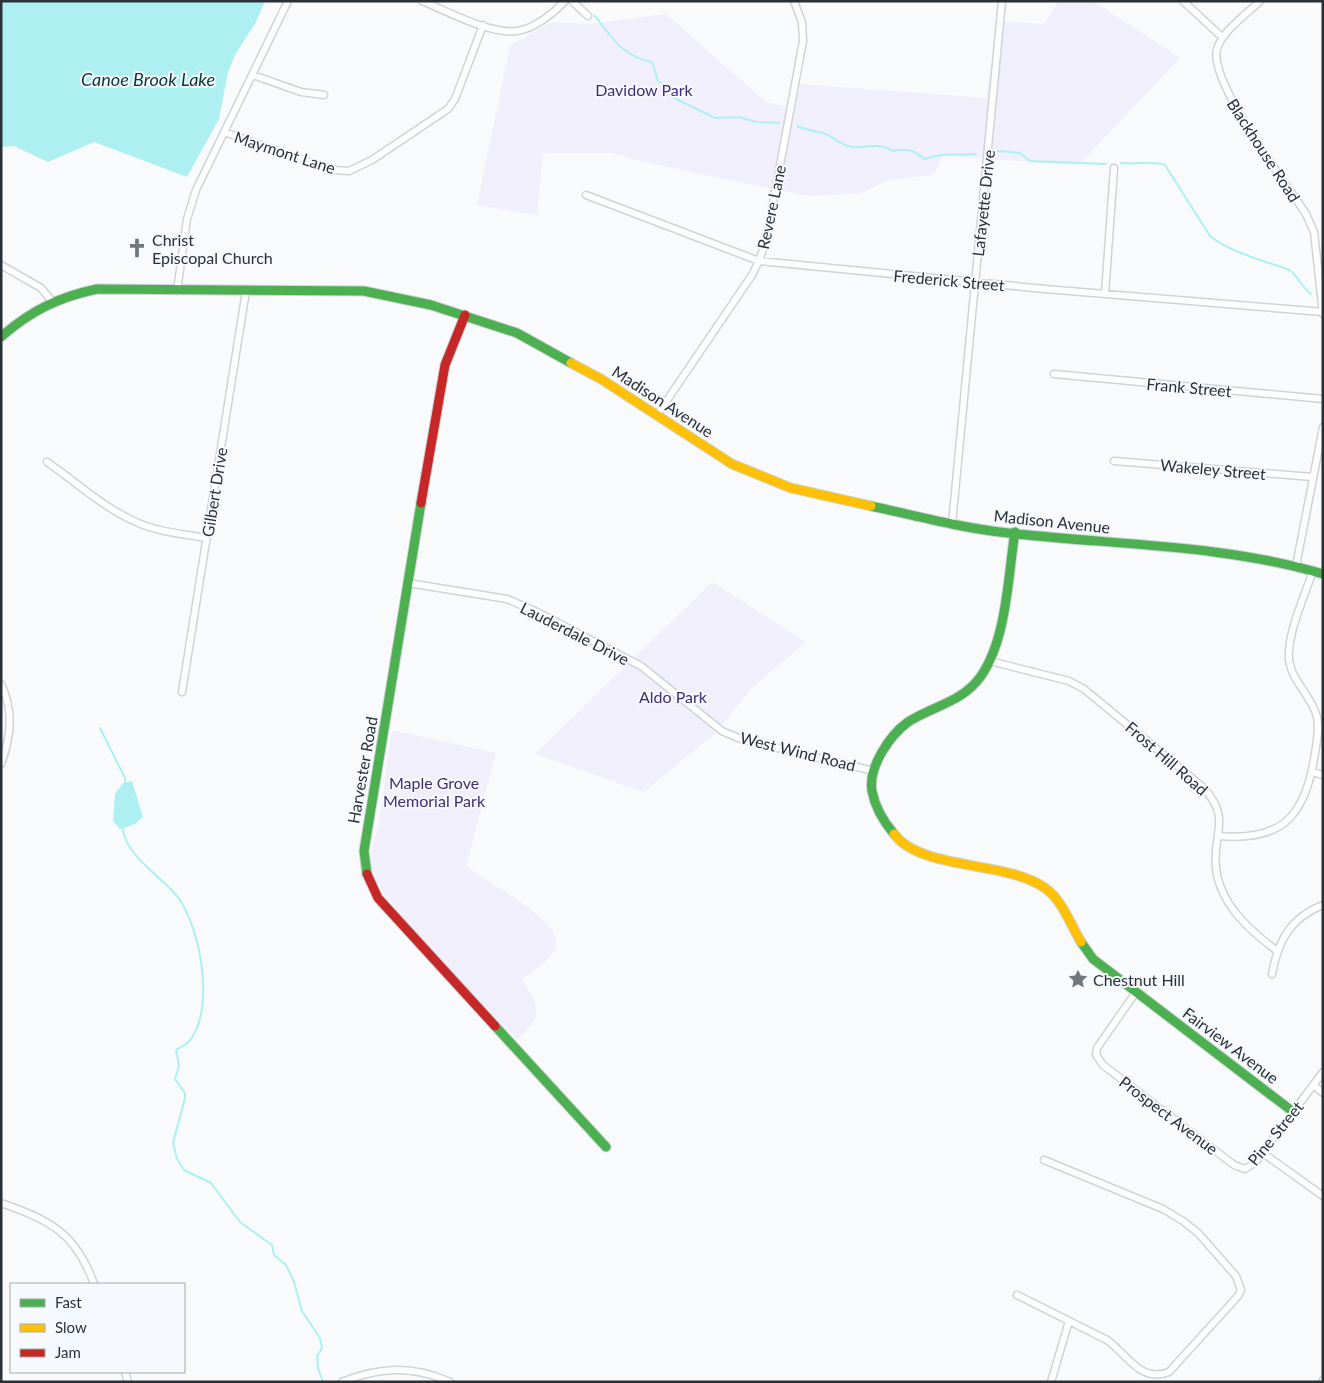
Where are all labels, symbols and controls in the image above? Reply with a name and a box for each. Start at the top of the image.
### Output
water label: Canoe Brook Lake [81,68,215,90]
park label: Davidow Park [595,80,694,99]
street label: Blackhouse Road [1223,95,1305,205]
street label: Maymont Lane [232,127,338,177]
street label: Lafayette Drive [968,149,998,257]
street label: Revere Lane [753,163,789,251]
place label: Christ Episcopal Church [152,230,273,267]
church icon: Christ Episcopal Church [126,237,148,259]
street label: Frederick Street [893,266,1006,294]
street label: Madison Avenue [609,361,717,441]
street label: Frank Street [1146,374,1233,400]
street label: Gilbert Drive [198,446,230,538]
street label: Wakeley Street [1159,455,1267,483]
street label: Madison Avenue [993,505,1111,537]
street label: Lauderdale Drive [517,597,633,669]
park label: Aldo Park [639,687,708,706]
street label: Harvester Road [343,715,381,825]
street label: Frost Hill Road [1122,717,1212,799]
street label: West Wind Road [738,727,858,775]
park label: Maple Grove Memorial Park [383,773,486,810]
place icon: Chestnut Hill [1067,968,1089,990]
place label: Chestnut Hill [1093,970,1185,989]
street label: Fairview Avenue [1179,1003,1283,1087]
street label: Prospect Avenue [1116,1072,1222,1158]
street label: Pine Street [1243,1097,1307,1169]
legend [10,1283,185,1373]
text: Fast [55,1293,82,1311]
text: Slow [55,1318,87,1336]
text: Jam [55,1343,81,1361]

